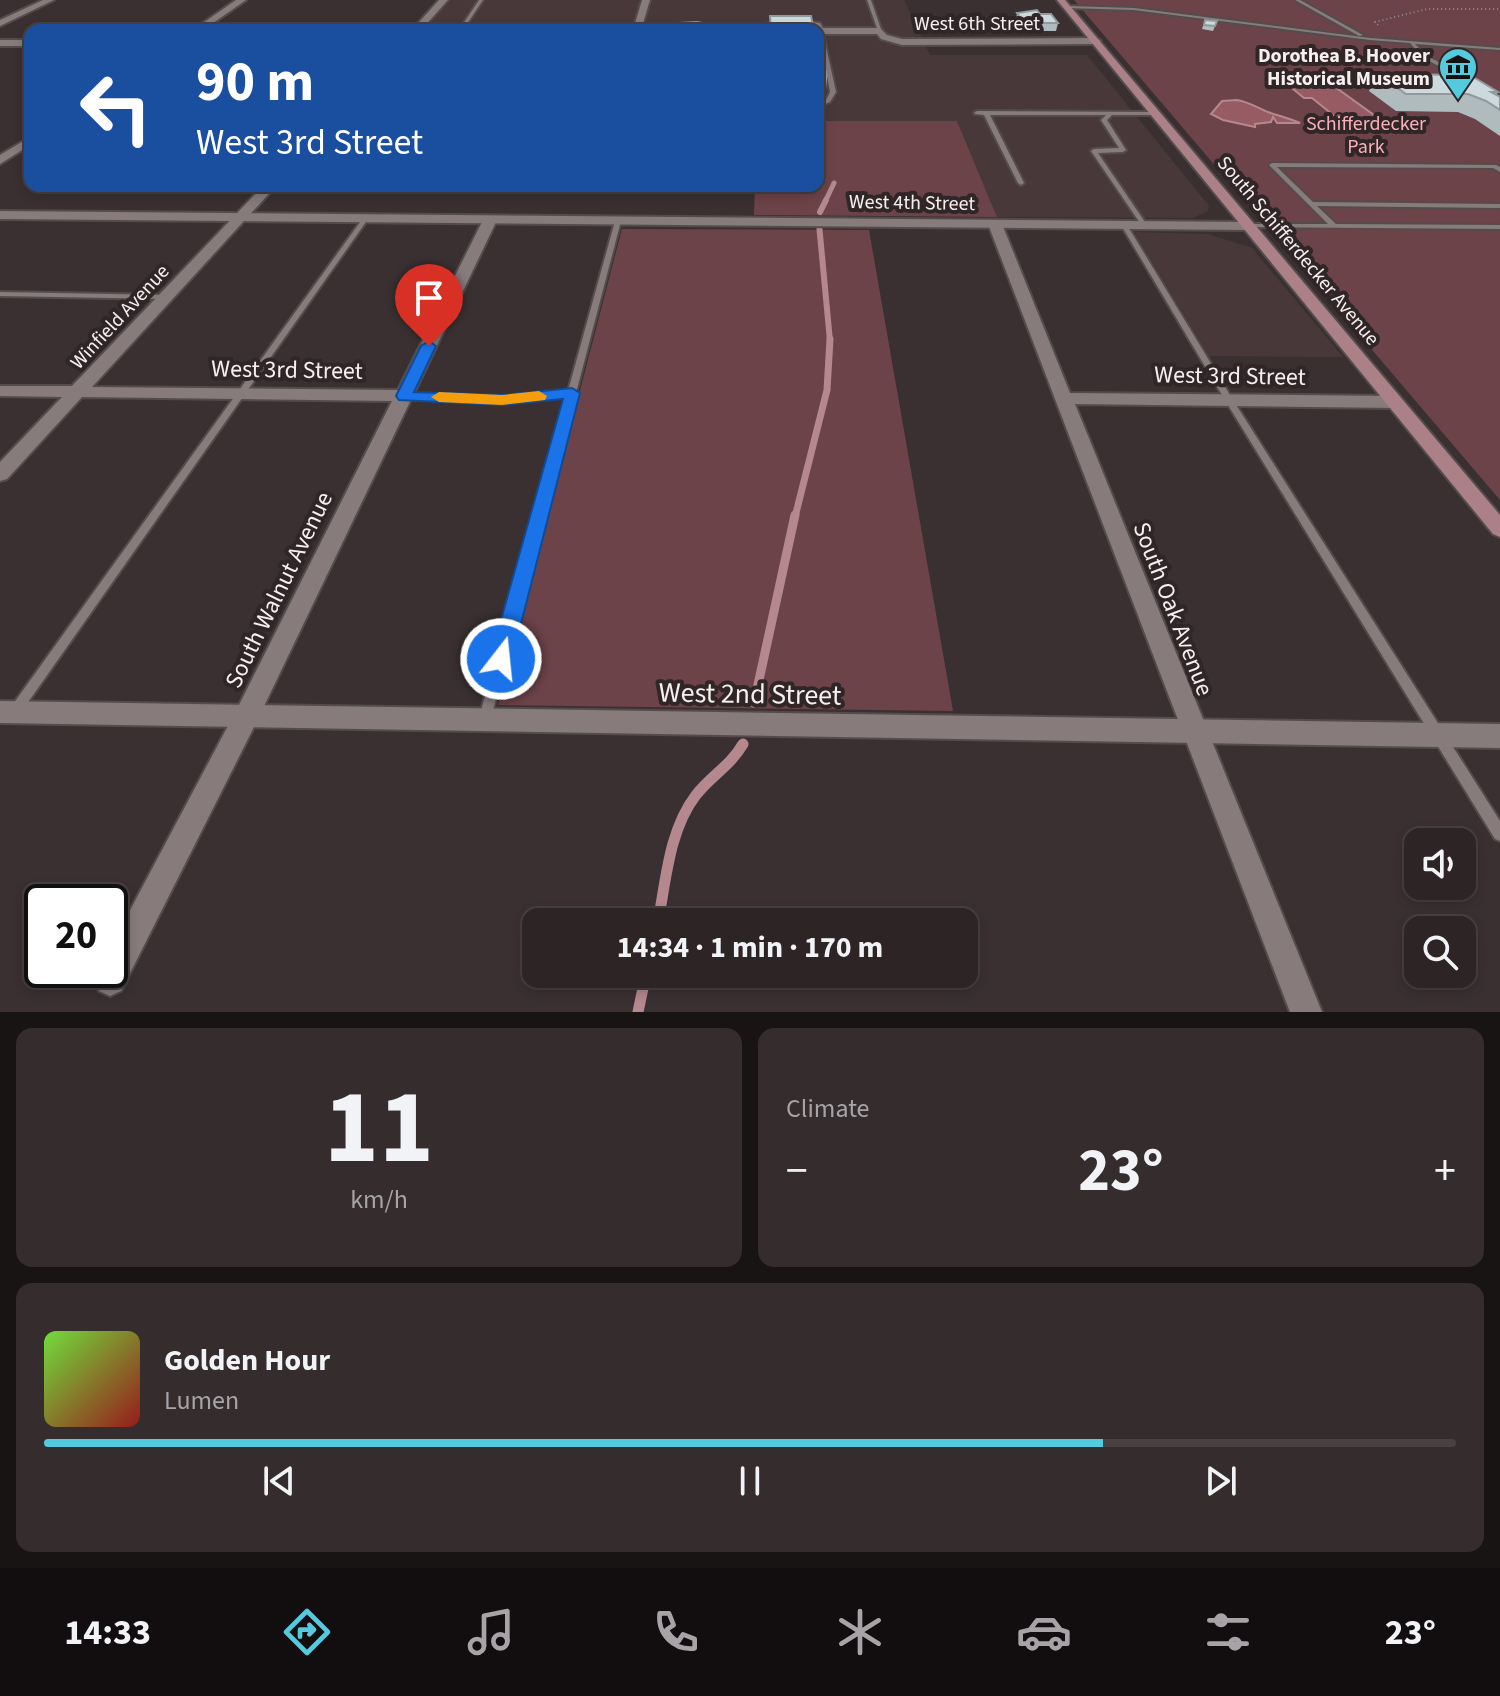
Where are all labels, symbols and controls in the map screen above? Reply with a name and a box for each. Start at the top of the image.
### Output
street label: West 6th Street [914,10,1040,38]
place label: Dorothea B. Hoover Historical Museum [1258,42,1430,93]
text: 90 m [196,43,314,122]
museum icon: Dorothea B. Hoover Historical Museum [1437,46,1479,101]
icon: left [64,56,168,160]
park label: Schifferdecker Park [1306,110,1426,161]
text: West 3rd Street [196,117,423,168]
street label: South Schifferdecker Avenue [1210,150,1386,352]
street label: West 4th Street [849,188,976,218]
street label: Winfield Avenue [64,258,176,376]
pin [395,264,463,346]
icon: arrive [407,276,451,320]
street label: West 3rd Street [211,351,363,389]
street label: West 3rd Street [1154,357,1306,395]
street label: South Walnut Avenue [216,486,342,694]
street label: South Oak Avenue [1124,517,1222,701]
position arrow [459,617,543,701]
street label: West 2nd Street [658,672,842,716]
map controls [1404,828,1476,988]
button: sound [1404,828,1476,900]
speed limit sign: 20 [24,884,128,988]
button: search [1404,916,1476,988]
text: 14:34 · 1 min · 170 m [617,926,883,969]
text: 11 [324,1055,434,1203]
text: Climate [786,1090,870,1127]
text: 23° [1078,1129,1164,1214]
text: − [786,1140,808,1203]
text: + [1434,1140,1456,1203]
text: km/h [350,1181,408,1218]
text: Golden Hour [164,1339,330,1382]
text: Lumen [164,1382,239,1419]
icon: previous [257,1459,301,1503]
icon: pause [728,1459,772,1503]
icon: next [1199,1459,1243,1503]
icon: directions [279,1604,335,1660]
icon: music [463,1604,519,1660]
icon: phone [648,1604,704,1660]
icon: climate [832,1604,888,1660]
icon: car [1016,1604,1072,1660]
icon: filters [1200,1604,1256,1660]
text: 14:33 [64,1607,151,1658]
text: 23° [1385,1607,1436,1658]

